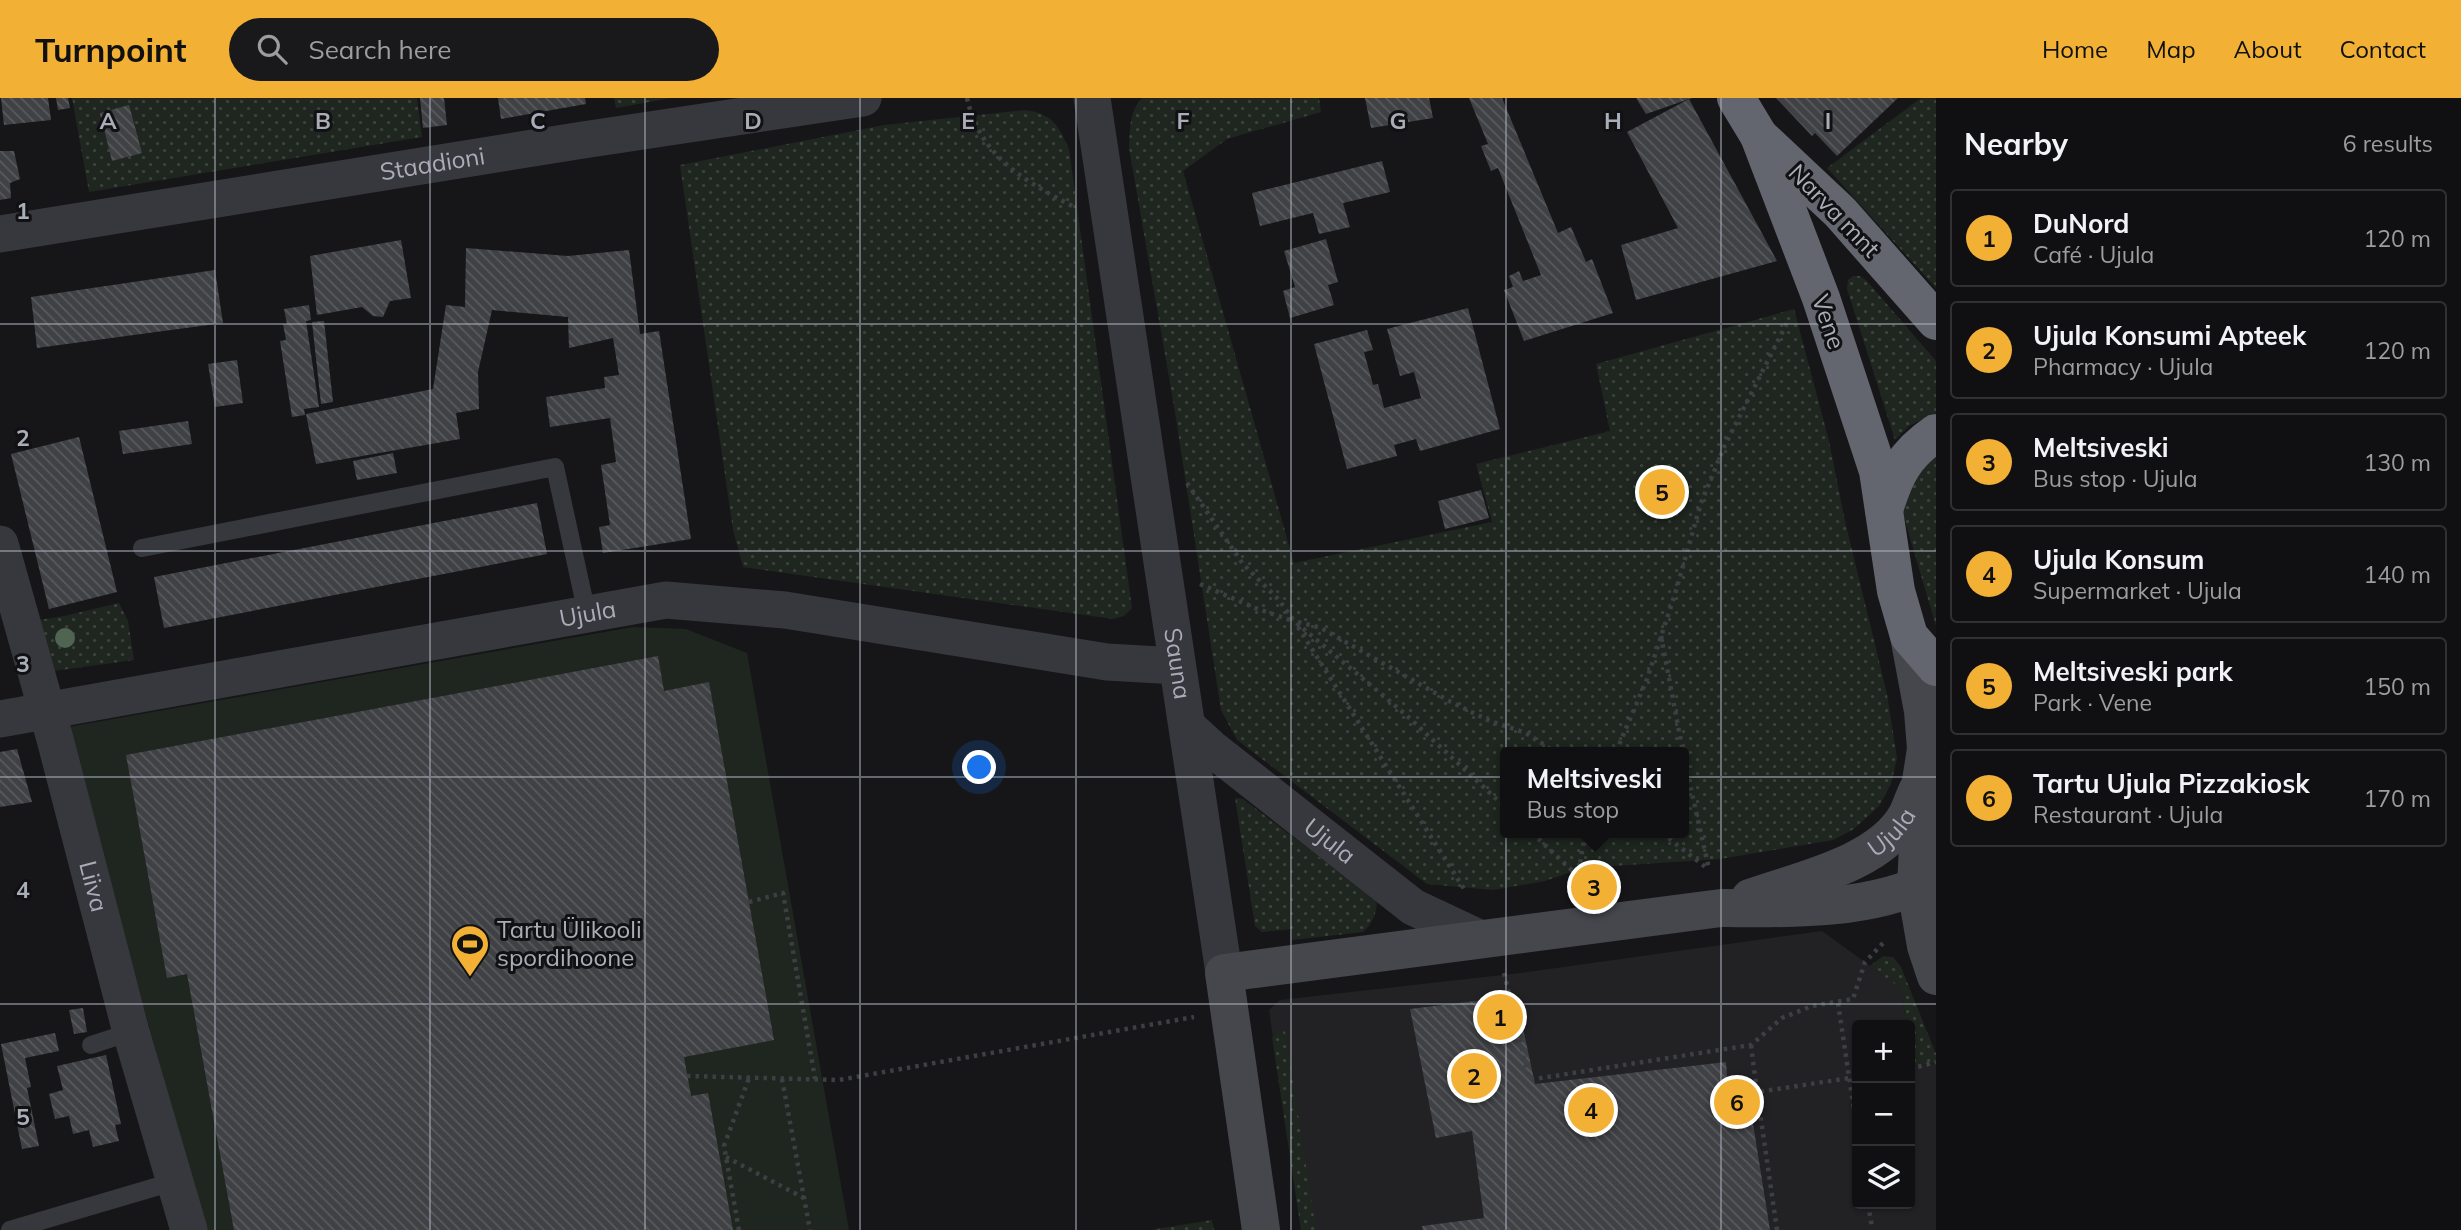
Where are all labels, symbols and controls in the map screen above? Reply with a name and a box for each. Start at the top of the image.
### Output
search box [229,18,719,81]
text: Turnpoint [35,29,187,70]
icon: search [253,30,291,68]
text: Search here [309,33,451,66]
text: Home [2042,34,2108,64]
text: Map [2146,34,2196,64]
text: About [2234,34,2302,64]
text: Contact [2340,34,2426,64]
text: A [99,106,117,135]
text: B [315,106,331,135]
text: C [530,106,546,135]
text: D [744,106,762,135]
text: E [961,106,975,135]
text: F [1176,106,1190,135]
text: G [1389,106,1407,135]
text: H [1604,106,1622,135]
text: I [1825,106,1831,135]
text: Nearby [1964,125,2068,163]
text: 6 results [2343,129,2433,158]
street label: Staadioni [378,140,487,187]
street label: Narva mnt [1783,157,1887,263]
text: 1 [16,196,30,225]
text: DuNord [2033,207,2129,240]
text: 1 [1982,224,1996,253]
text: 120 m [2363,224,2431,253]
text: Café · Ujula [2033,240,2154,269]
street label: Vene [1806,291,1852,353]
text: Ujula Konsumi Apteek [2033,319,2306,352]
text: 2 [1982,336,1996,365]
text: 120 m [2363,336,2431,365]
text: Pharmacy · Ujula [2033,352,2213,381]
text: 2 [16,423,30,452]
text: Meltsiveski [2033,431,2169,464]
text: 3 [1982,448,1996,477]
text: 130 m [2363,448,2431,477]
text: Bus stop · Ujula [2033,464,2198,493]
pin: 5 [1639,466,1685,518]
text: Ujula Konsum [2033,543,2205,576]
text: 4 [1982,560,1996,589]
text: 140 m [2363,560,2431,589]
text: Supermarket · Ujula [2033,576,2242,605]
street label: Ujula [557,593,618,633]
street label: Sauna [1158,626,1198,701]
text: 3 [16,649,30,678]
text: Meltsiveski park [2033,655,2233,688]
text: 5 [1982,672,1996,701]
text: 150 m [2363,672,2431,701]
text: Park · Vene [2033,688,2152,717]
popup [1500,747,1689,838]
your location [962,750,996,784]
text: Meltsiveski [1527,762,1662,795]
text: Tartu Ujula Pizzakiosk [2033,767,2310,800]
text: 6 [1982,784,1996,813]
text: 170 m [2363,784,2431,813]
text: Bus stop [1527,795,1619,824]
text: Restaurant · Ujula [2033,800,2223,829]
street label: Ujula [1861,803,1922,863]
street label: Ujula [1298,811,1362,870]
street label: Liiva [73,858,115,915]
pin: 3 [1571,861,1617,913]
text: 4 [16,875,30,904]
place label: Tartu Ülikooli spordihoone [497,914,642,972]
sports icon: Tartu Ülikooli spordihoone [449,923,491,978]
pin: 1 [1477,991,1523,1043]
map controls [1852,1020,1915,1209]
button: + [1852,1020,1915,1083]
pin: 2 [1451,1050,1497,1102]
pin: 6 [1714,1076,1760,1128]
button: − [1852,1083,1915,1146]
pin: 4 [1568,1084,1614,1136]
text: 5 [16,1102,30,1131]
button: layers [1852,1146,1915,1209]

